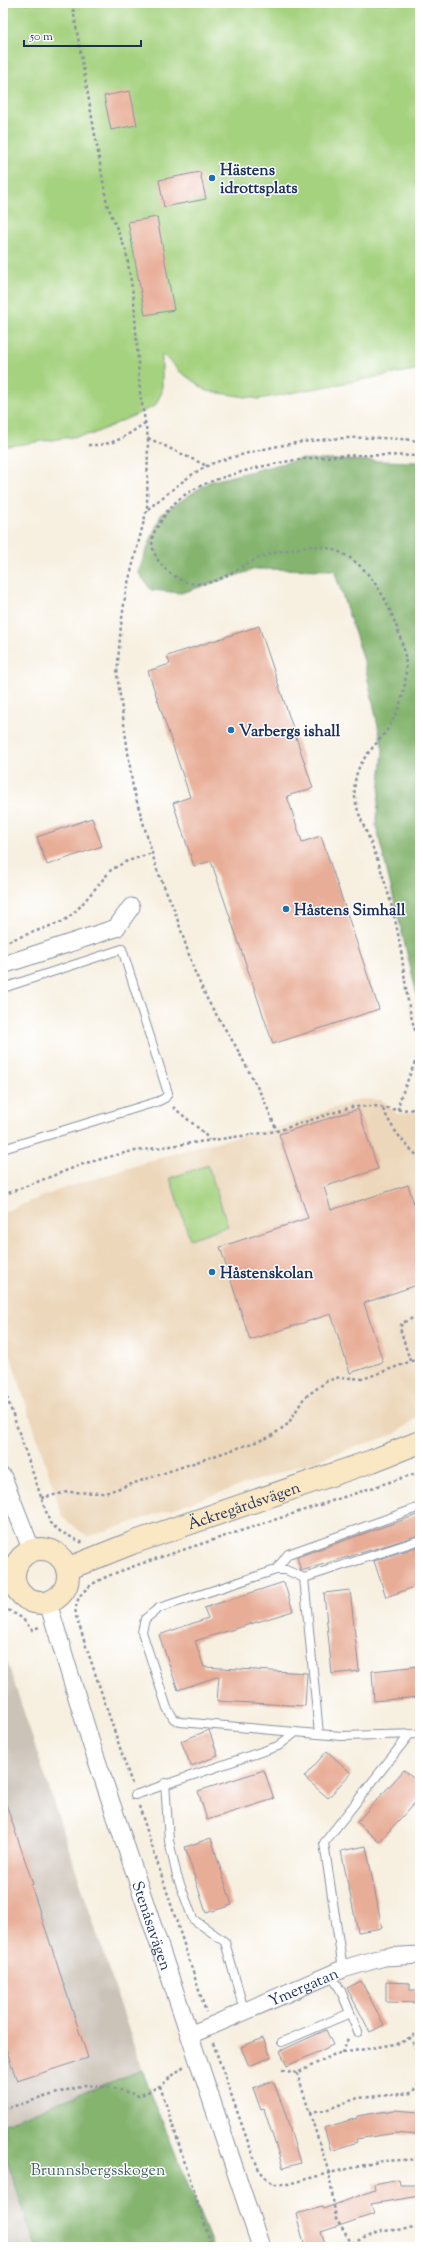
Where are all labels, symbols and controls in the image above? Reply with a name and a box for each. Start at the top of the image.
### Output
scale bar [24,22,141,48]
text: 50 m [29,28,53,46]
place label: Hästens idrottsplats [220,160,298,201]
marker: Hästens idrottsplats [207,173,217,183]
place label: Varbergs ishall [239,721,341,744]
marker: Varbergs ishall [226,725,236,735]
place label: Håstens Simhall [294,900,406,923]
marker: Håstens Simhall [281,904,291,914]
place label: Håstenskolan [220,1263,314,1286]
marker: Håstenskolan [207,1267,217,1277]
street label: Äckregårdsvägen [185,1477,304,1537]
street label: Stenåsavägen [124,1879,176,1974]
street label: Ymergatan [265,1963,343,2014]
park label: Brunnsbergsskogen [31,2160,166,2183]

